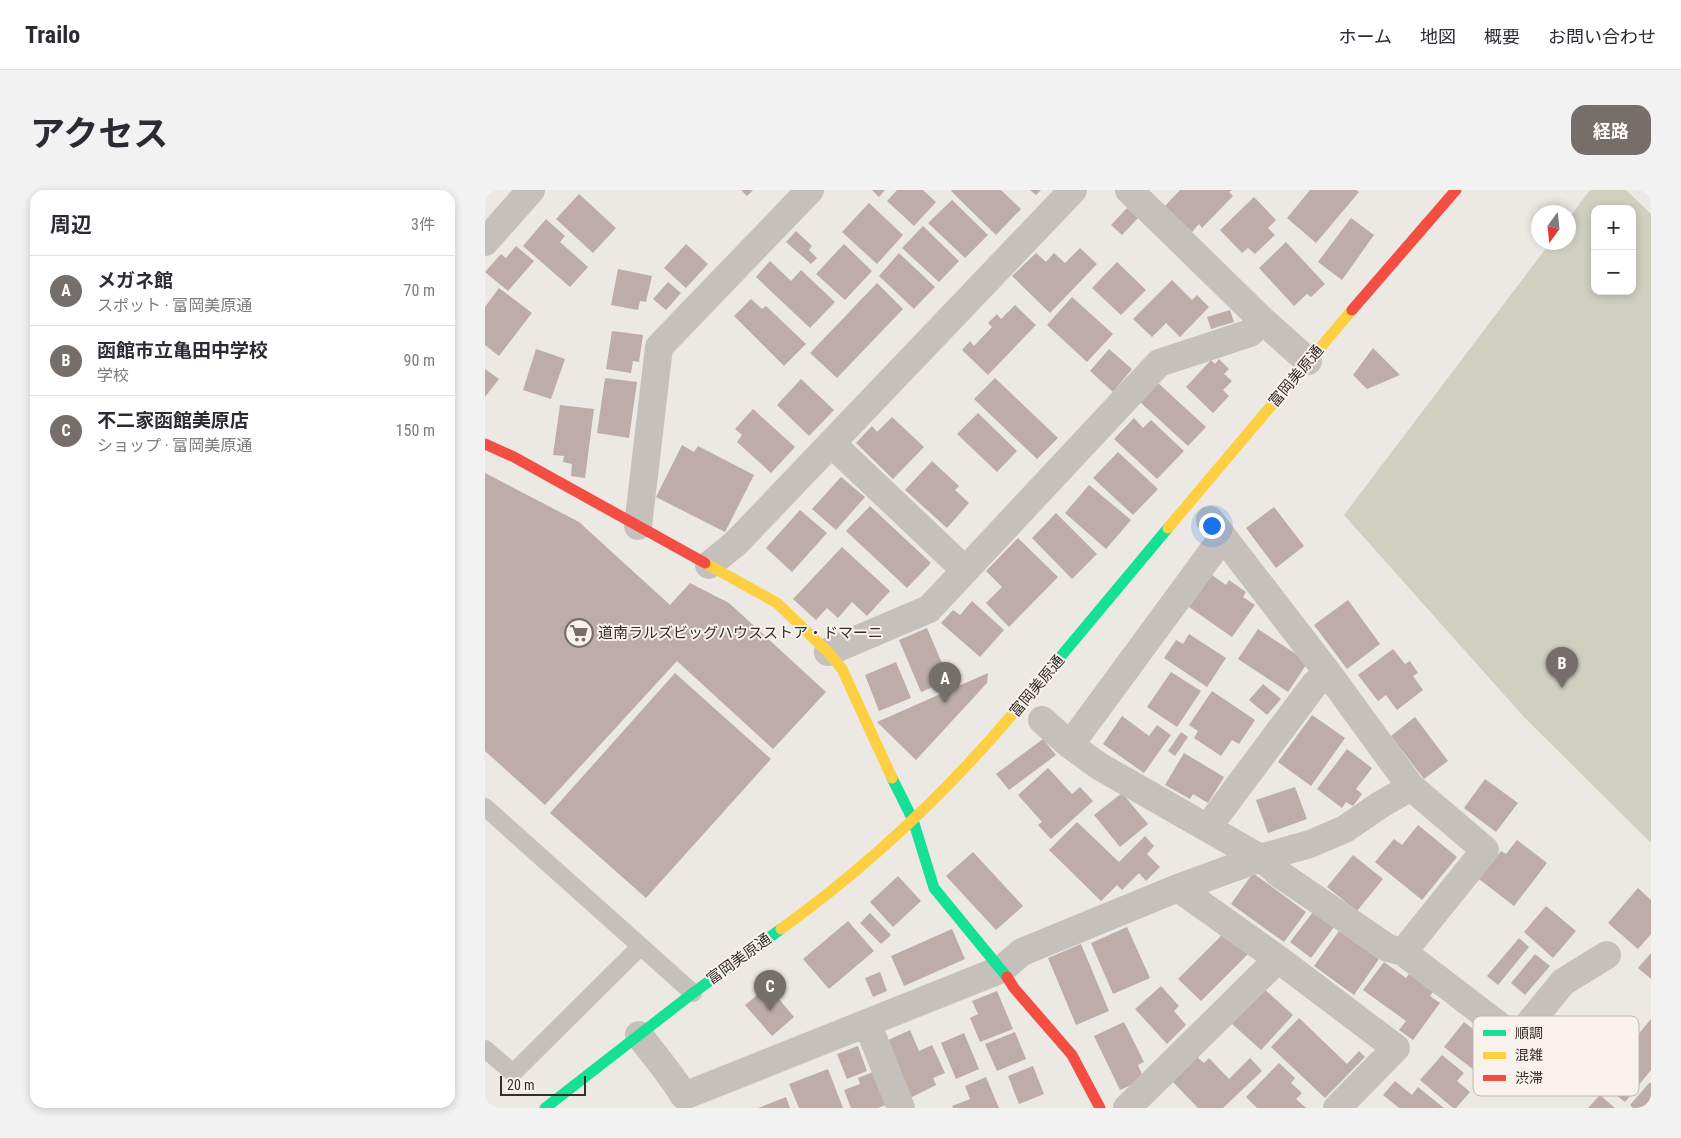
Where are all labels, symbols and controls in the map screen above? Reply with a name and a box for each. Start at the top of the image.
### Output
text: Trailo [25,21,80,49]
text: ホーム [1339,26,1392,47]
text: 地図 [1420,26,1456,47]
text: 概要 [1484,26,1520,47]
text: お問い合わせ [1548,26,1656,47]
button: 経路 [1571,105,1651,155]
text: アクセス [30,114,168,155]
north arrow [1531,205,1576,250]
map controls [1591,205,1636,295]
button: + [1591,205,1636,250]
text: 周辺 [50,213,92,237]
text: 3件 [411,215,435,234]
button: − [1591,250,1636,295]
text: メガネ館 [97,269,173,292]
text: A [61,281,71,300]
text: 70 m [403,281,435,300]
text: スポット · 富岡美原通 [97,296,252,315]
text: 函館市立亀田中学校 [97,339,268,362]
street label: 富岡美原通 [1265,341,1327,411]
text: B [62,351,70,370]
text: 90 m [403,351,435,370]
text: 学校 [97,366,129,385]
text: 不二家函館美原店 [97,409,249,432]
text: C [61,421,71,440]
text: 150 m [396,421,435,440]
text: ショップ · 富岡美原通 [97,436,252,455]
your location [1199,513,1225,539]
supermarket icon: 道南ラルズビッグハウスストア・ドマーニ [564,618,594,648]
place label: 道南ラルズビッグハウスストア・ドマーニ [598,624,883,642]
pin: B [1546,647,1578,688]
street label: 富岡美原通 [1006,651,1068,721]
pin: A [929,662,961,703]
street label: 富岡美原通 [703,930,775,988]
pin: C [754,970,786,1011]
legend [1473,1016,1639,1096]
text: 順調 [1515,1025,1543,1041]
text: 混雑 [1515,1047,1543,1063]
text: 渋滞 [1515,1070,1543,1086]
scale bar [500,1073,586,1096]
text: 20 m [507,1077,535,1093]

